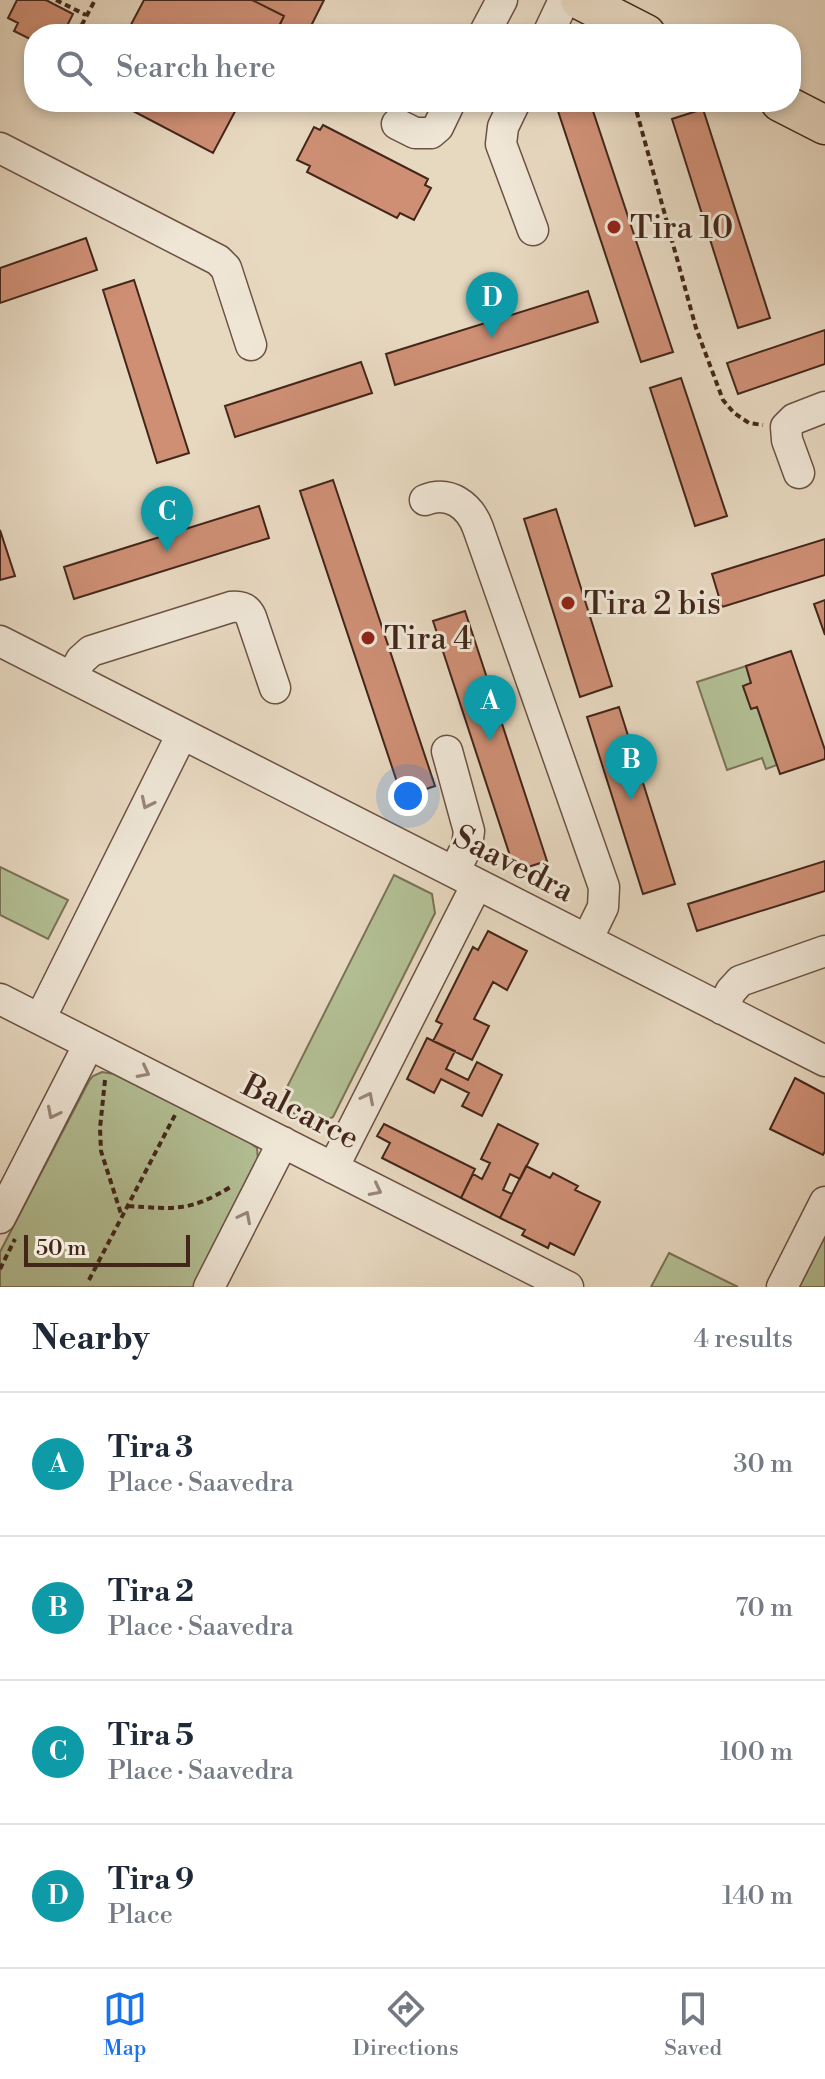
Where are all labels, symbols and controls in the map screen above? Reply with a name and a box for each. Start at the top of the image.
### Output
search box [24,24,801,112]
icon: search [52,46,96,90]
text: Search here [116,49,276,87]
place label: Tira 10 [630,208,733,248]
marker: Tira 10 [605,218,623,236]
pin: D [466,272,518,338]
pin: C [141,486,193,552]
place label: Tira 2 bis [584,584,721,624]
marker: Tira 2 bis [559,594,577,612]
place label: Tira 4 [384,619,472,659]
marker: Tira 4 [359,629,377,647]
pin: A [464,675,516,741]
pin: B [605,734,657,800]
your location [388,776,428,816]
one-way arrow [141,795,157,810]
street label: Saavedra [446,817,581,912]
one-way arrow [136,1062,151,1078]
street label: Balcarce [234,1065,366,1158]
one-way arrow [359,1092,374,1107]
one-way arrow [48,1105,63,1120]
one-way arrow [368,1180,383,1195]
one-way arrow [235,1211,250,1226]
scale bar [24,1231,190,1267]
text: 50 m [36,1235,87,1262]
text: Nearby [32,1318,150,1360]
text: 4 results [694,1323,793,1355]
text: Tira 3 [108,1429,193,1467]
text: A [49,1448,67,1480]
text: 30 m [733,1448,793,1480]
text: Place · Saavedra [108,1467,294,1499]
text: Tira 2 [108,1573,194,1611]
text: B [48,1592,68,1624]
text: 70 m [735,1592,793,1624]
text: Place · Saavedra [108,1611,294,1643]
text: Tira 5 [108,1717,194,1755]
text: C [49,1736,67,1768]
text: 100 m [720,1736,793,1768]
text: Place · Saavedra [108,1755,294,1787]
text: Tira 9 [108,1861,194,1899]
text: D [48,1880,68,1912]
text: 140 m [722,1880,793,1912]
text: Place [108,1899,173,1931]
tab: Map [103,1987,147,2062]
tab: Directions [353,1987,459,2062]
tab: Saved [664,1987,722,2062]

